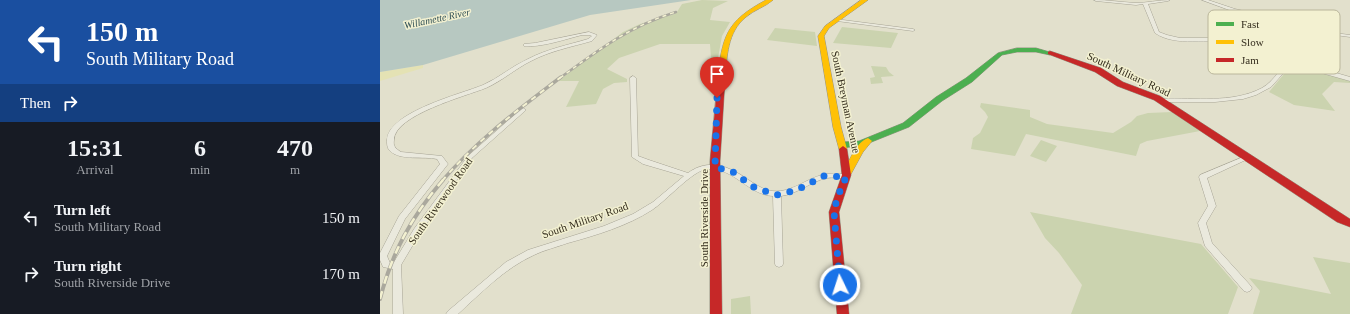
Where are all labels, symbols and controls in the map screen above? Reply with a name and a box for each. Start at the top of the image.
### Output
water label: Willamette River [403,6,471,31]
legend [1208,10,1340,74]
icon: left [20,16,72,68]
text: 150 m [86,16,158,47]
text: Fast [1241,18,1259,30]
text: Slow [1241,36,1264,48]
text: South Military Road [86,49,234,69]
street label: South Military Road [1085,49,1173,99]
street label: South Breyman Avenue [829,50,863,154]
text: Jam [1241,54,1259,66]
pin [700,57,734,98]
icon: arrive [706,63,728,85]
icon: right [59,92,81,114]
text: Then [20,95,51,111]
text: 15:31 [67,135,123,161]
text: 6 [194,135,206,161]
text: 470 [277,135,313,161]
street label: South Riverwood Road [405,155,475,247]
text: Arrival [76,162,114,177]
text: min [190,162,210,177]
text: m [290,162,300,177]
street label: South Riverside Drive [698,169,710,267]
street label: South Military Road [540,199,630,240]
text: Turn left [54,202,111,218]
icon: left [20,207,42,229]
text: 150 m [322,210,360,226]
text: South Military Road [54,219,161,234]
text: Turn right [54,258,121,274]
icon: right [20,263,42,285]
position arrow [819,264,861,306]
text: 170 m [322,266,360,282]
text: South Riverside Drive [54,275,170,290]

